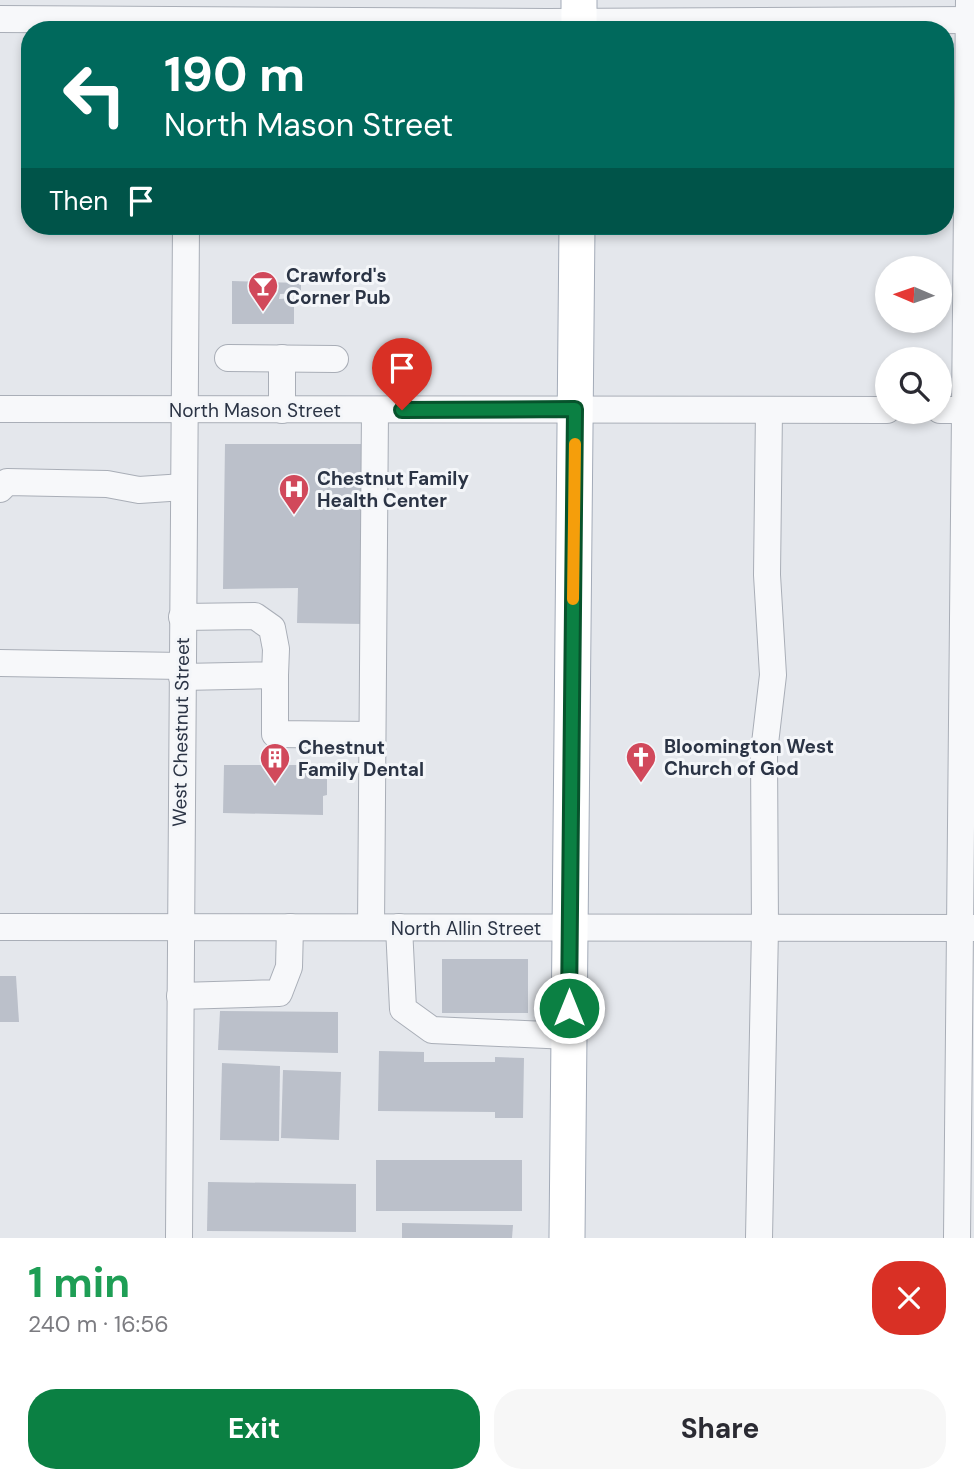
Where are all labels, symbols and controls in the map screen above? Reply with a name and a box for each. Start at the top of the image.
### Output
text: 190 m [164,42,305,106]
icon: left [49,49,140,140]
text: North Mason Street [164,104,453,146]
icon: arrive [122,182,160,220]
text: Then [49,184,108,218]
north arrow [875,256,952,332]
map controls [875,256,952,424]
place label: Crawford's Corner Pub [286,263,391,310]
bar icon: Crawford's Corner Pub [246,269,280,313]
pin [372,338,432,410]
button: search [875,347,952,424]
icon: arrive [383,349,421,387]
street label: North Mason Street [169,398,341,423]
place label: Chestnut Family Health Center [317,466,469,513]
hospital icon: Chestnut Family Health Center [277,472,311,516]
street label: West Chestnut Street [167,637,195,827]
place label: Bloomington West Church of God [664,734,834,781]
place label: Chestnut Family Dental [298,735,424,782]
church icon: Bloomington West Church of God [624,740,658,784]
building icon: Chestnut Family Dental [258,741,292,785]
street label: North Allin Street [391,916,541,941]
position arrow [532,971,606,1045]
text: 1 min [28,1255,130,1310]
button: close [872,1261,946,1335]
text: 240 m · 16:56 [28,1309,169,1339]
button: Exit [28,1389,480,1469]
button: Share [494,1389,946,1469]

